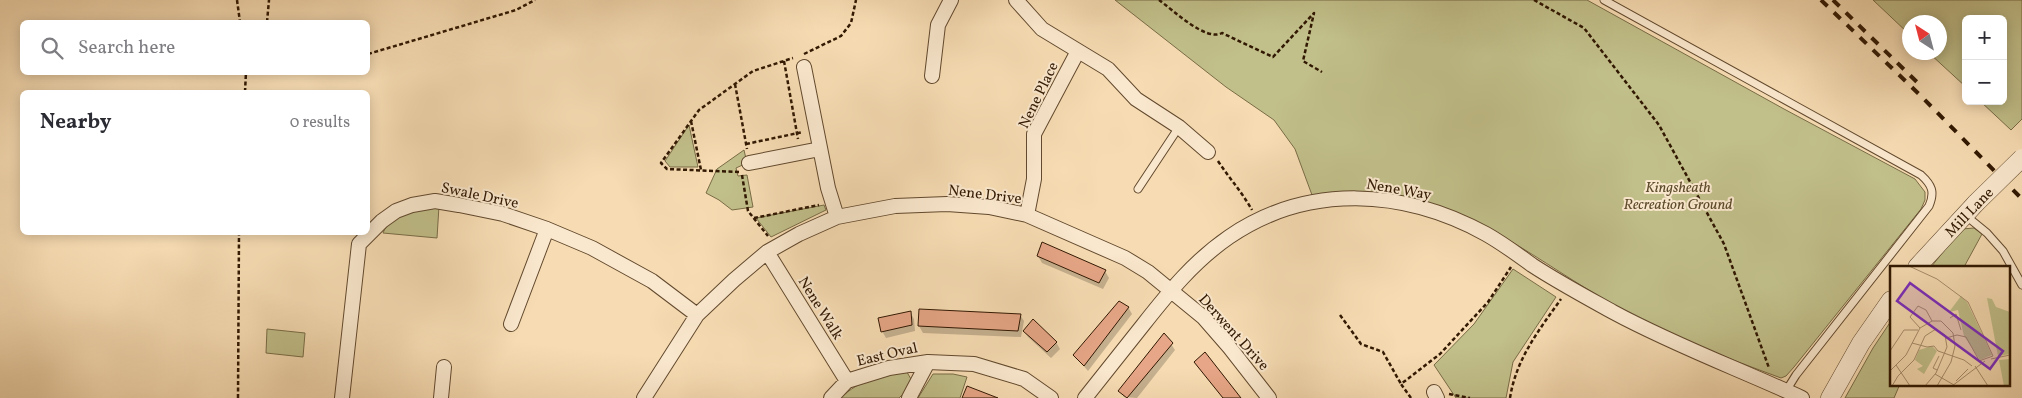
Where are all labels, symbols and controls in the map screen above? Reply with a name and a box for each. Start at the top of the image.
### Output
north arrow [1902,15,1947,60]
map controls [1962,15,2007,105]
button: + [1962,15,2007,60]
search box [20,20,370,75]
icon: search [38,34,66,62]
text: Search here [78,35,175,61]
street label: Nene Place [1014,59,1065,133]
button: − [1962,60,2007,105]
text: Nearby [40,108,111,137]
text: 0 results [290,112,350,134]
street label: Nene Way [1364,174,1433,207]
street label: Swale Drive [439,178,520,215]
park label: Kingsheath Recreation Ground [1624,178,1732,216]
street label: Nene Drive [947,181,1023,210]
street label: Mill Lane [1941,183,1999,243]
inset map [1890,266,2010,386]
street label: Nene Walk [792,273,847,344]
street label: Derwent Drive [1193,290,1273,376]
street label: East Oval [855,338,920,373]

